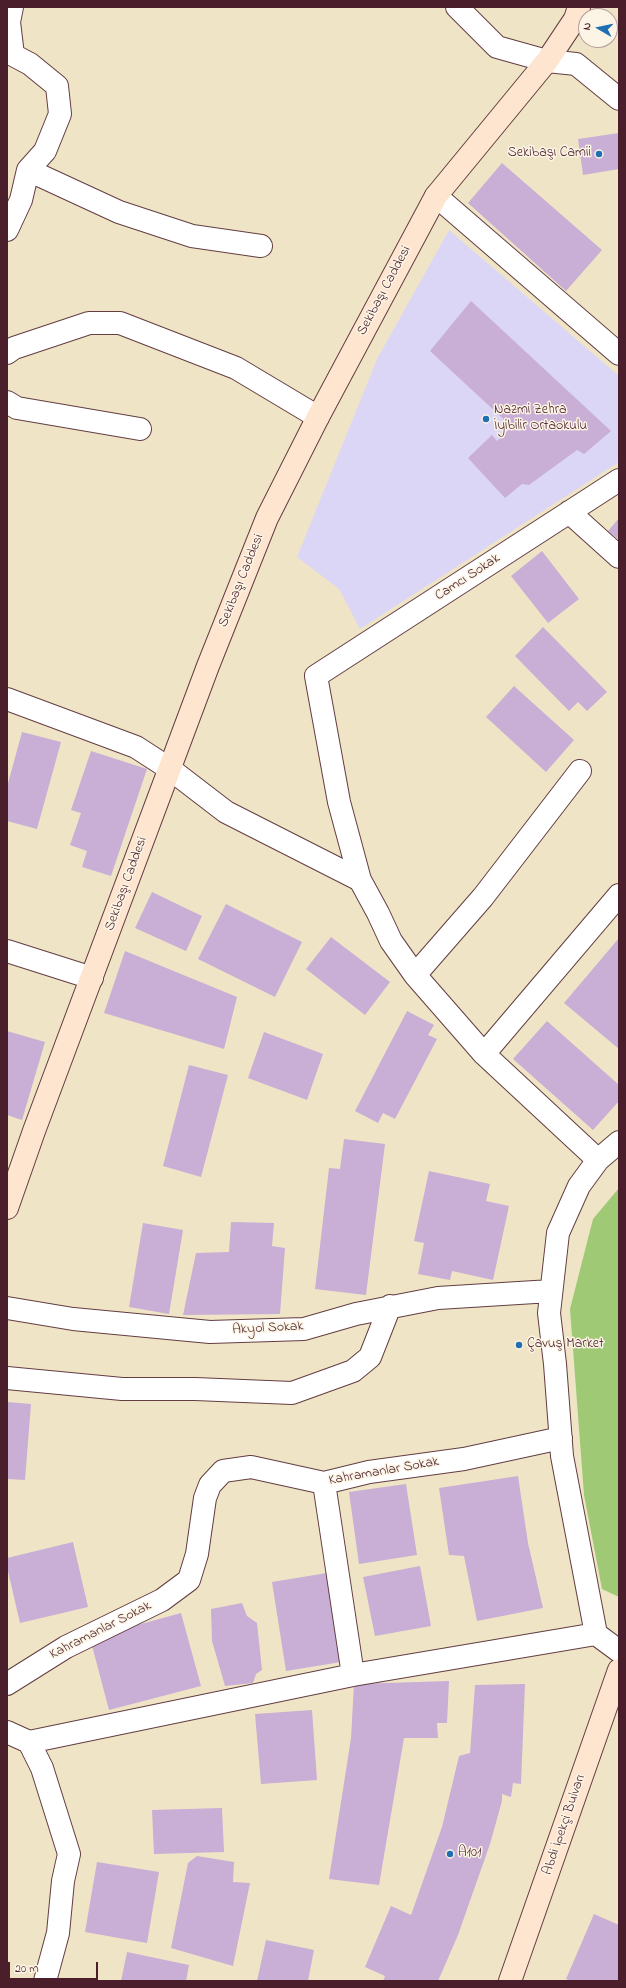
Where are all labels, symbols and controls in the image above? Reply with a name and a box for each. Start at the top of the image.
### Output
north arrow [578,8,618,48]
text: N [579,21,596,31]
place label: Sekibaşı Camii [508,146,591,162]
marker: Sekibaşı Camii [594,149,604,159]
street label: Sekibaşı Caddesi [354,243,416,339]
place label: Nazmi Zehra İyibilir Ortaokulu [494,403,587,436]
marker: Nazmi Zehra İyibilir Ortaokulu [481,414,491,424]
street label: Sekibaşı Caddesi [216,532,268,630]
street label: Camcı Sokak [432,551,504,605]
street label: Sekibaşı Caddesi [102,835,152,933]
street label: Akyol Sokak [232,1319,304,1339]
place label: Çavuş Market [527,1337,604,1353]
marker: Çavuş Market [514,1340,524,1350]
street label: Kahramanlar Sokak [328,1454,440,1490]
street label: Kahramanlar Sokak [47,1598,155,1664]
street label: Abdi İpekçi Bulvarı [540,1773,590,1877]
place label: A101 [458,1846,482,1862]
marker: A101 [445,1849,455,1859]
scale bar [10,1954,100,1980]
text: 20 m [15,1960,38,1978]

